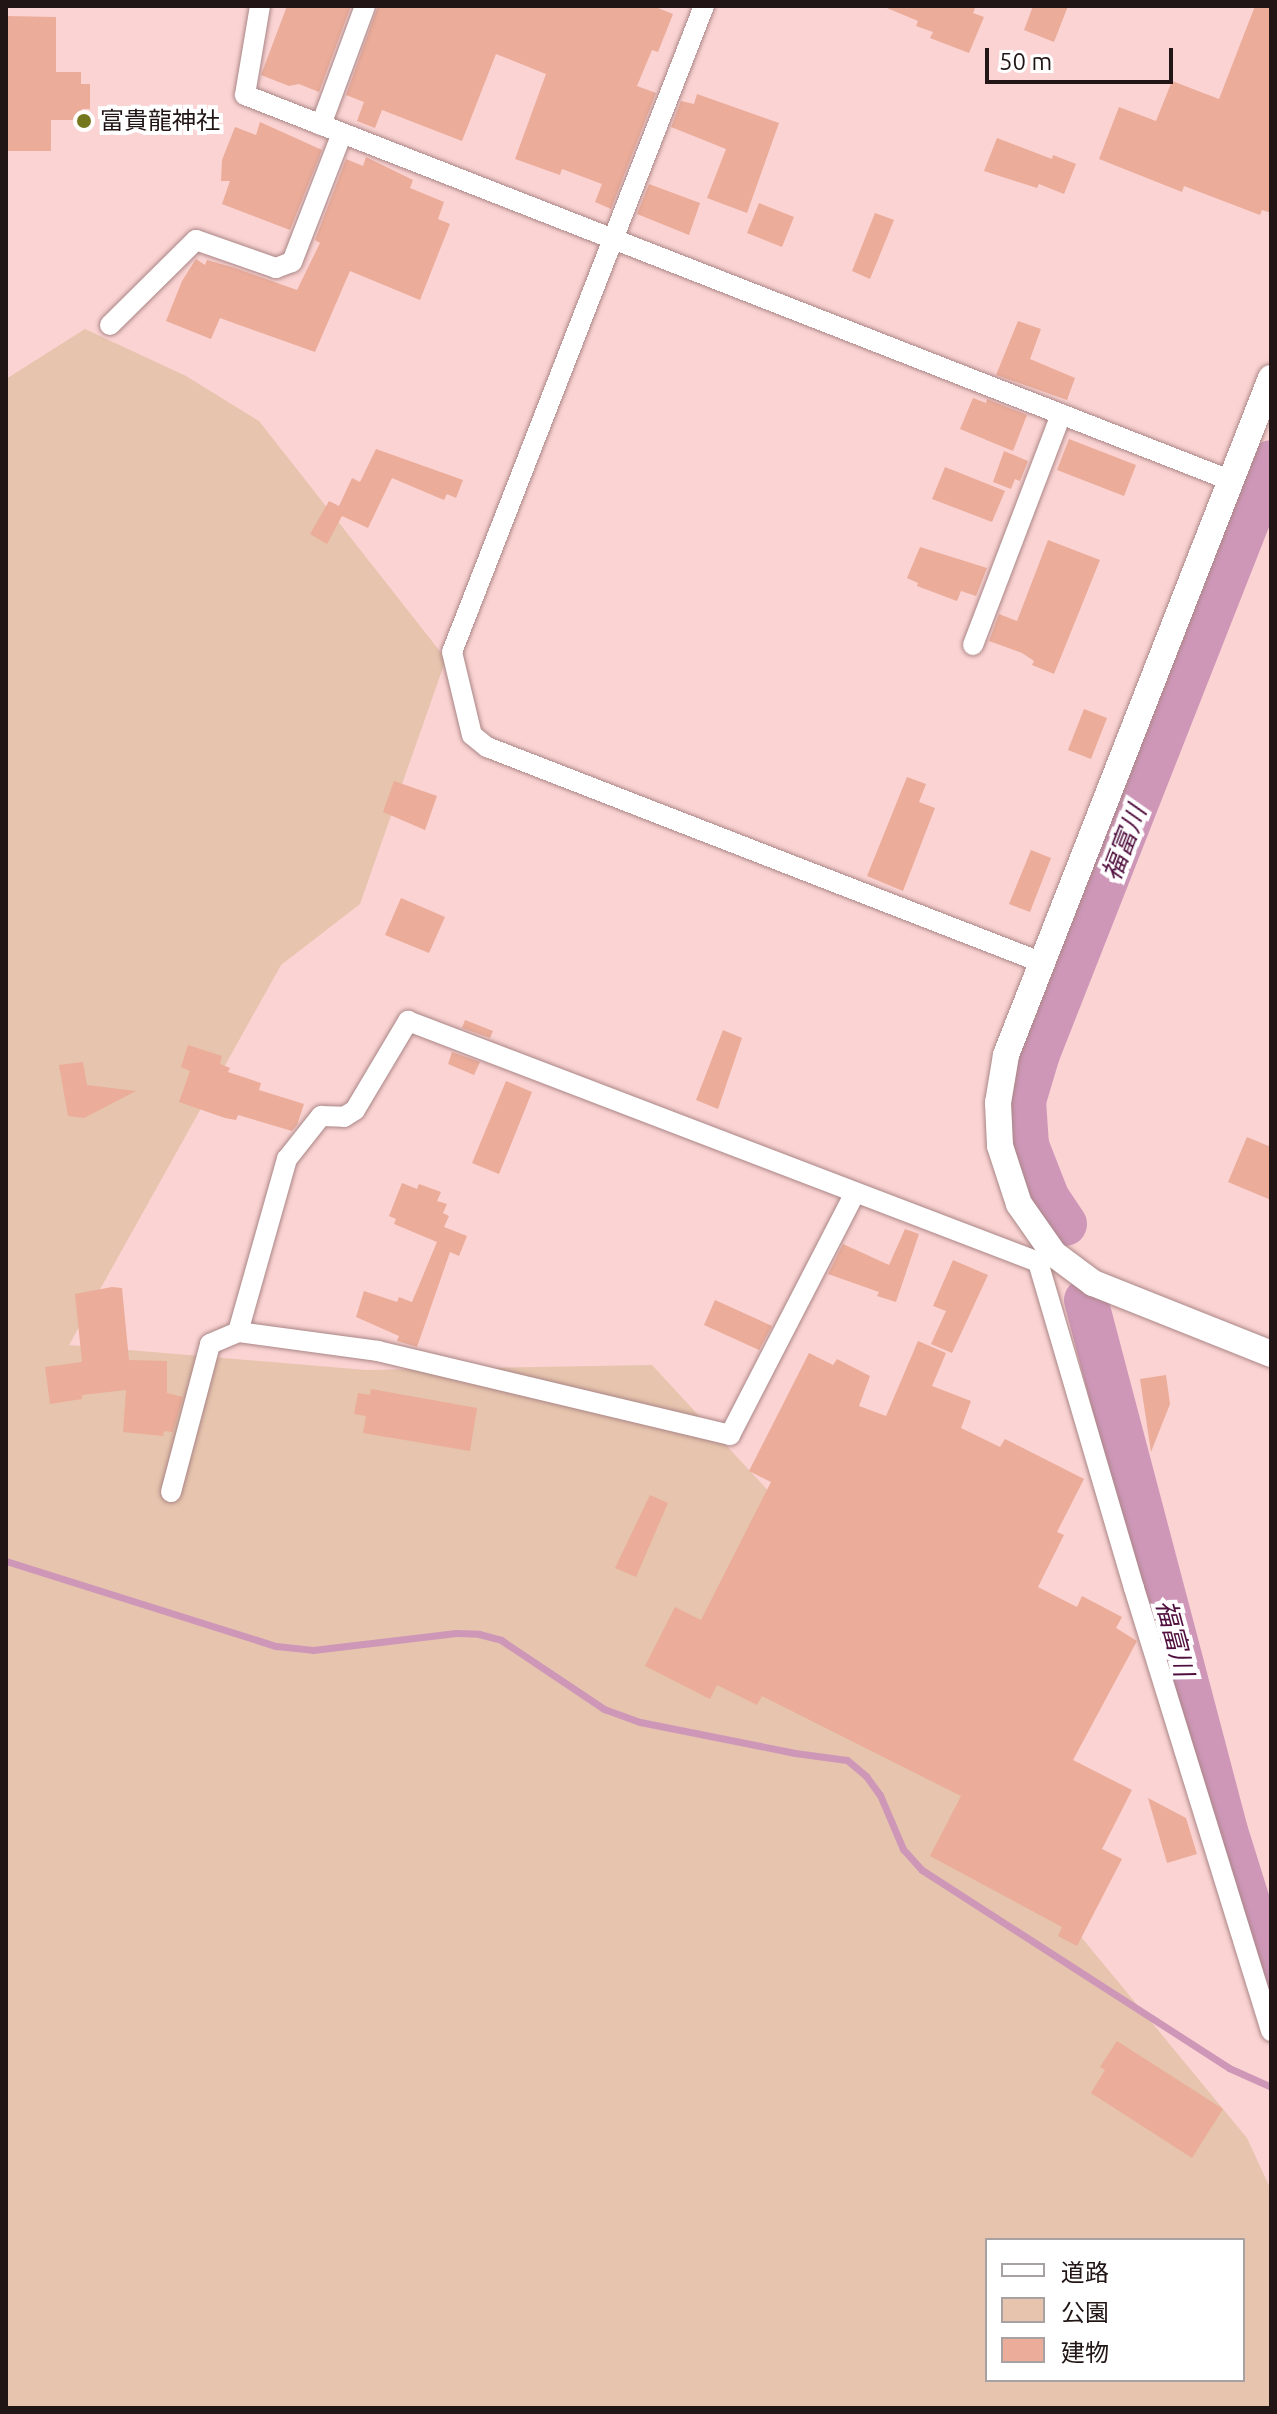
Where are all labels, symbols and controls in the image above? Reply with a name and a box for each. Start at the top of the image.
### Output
scale bar [989,32,1177,82]
text: 50 m [999,48,1052,75]
place label: 富貴龍神社 [100,107,220,135]
marker: 富貴龍神社 [75,112,93,130]
water label: 福富川 [1095,801,1153,885]
water label: 福富川 [1150,1596,1200,1680]
legend [985,2238,1245,2382]
text: 道路 [1061,2259,1109,2286]
text: 公園 [1061,2299,1109,2326]
text: 建物 [1061,2339,1109,2366]

